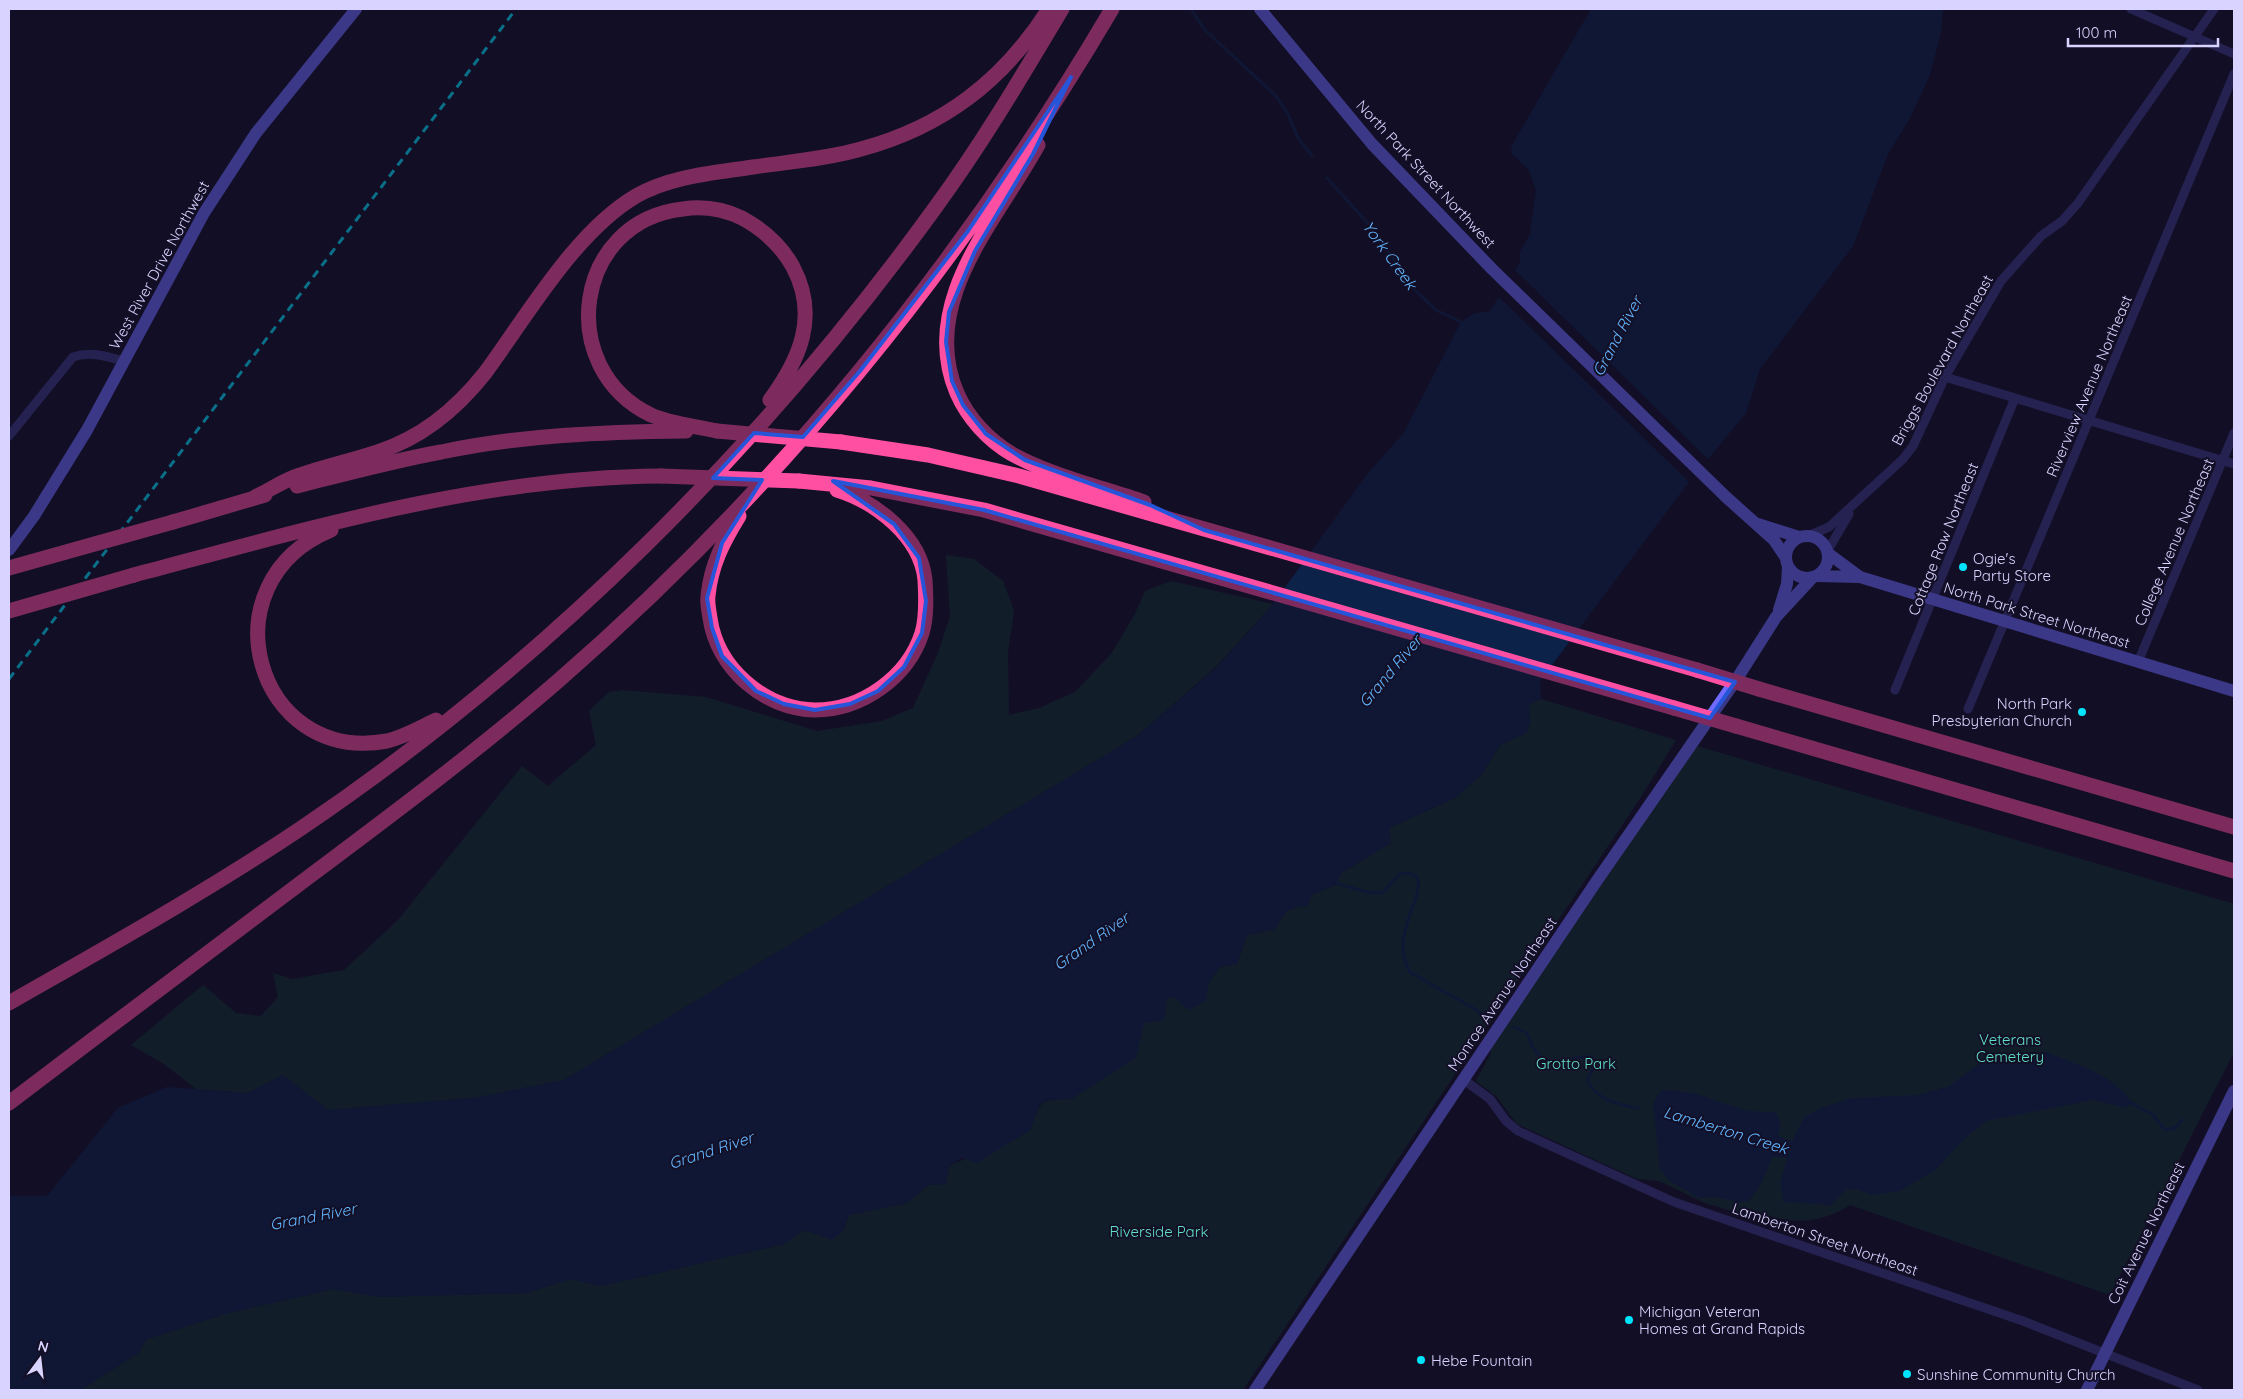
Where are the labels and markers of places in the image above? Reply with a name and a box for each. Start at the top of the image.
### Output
place label: Ogie's Party Store [1973,549,2051,585]
marker: Ogie's Party Store [1957,561,1969,573]
place label: North Park Presbyterian Church [1932,694,2072,730]
marker: North Park Presbyterian Church [2076,706,2088,718]
place label: Michigan Veteran Homes at Grand Rapids [1639,1302,1805,1338]
marker: Michigan Veteran Homes at Grand Rapids [1623,1314,1635,1326]
place label: Hebe Fountain [1431,1351,1533,1370]
marker: Hebe Fountain [1415,1354,1427,1366]
place label: Sunshine Community Church [1917,1365,2116,1384]
marker: Sunshine Community Church [1901,1368,1913,1380]

